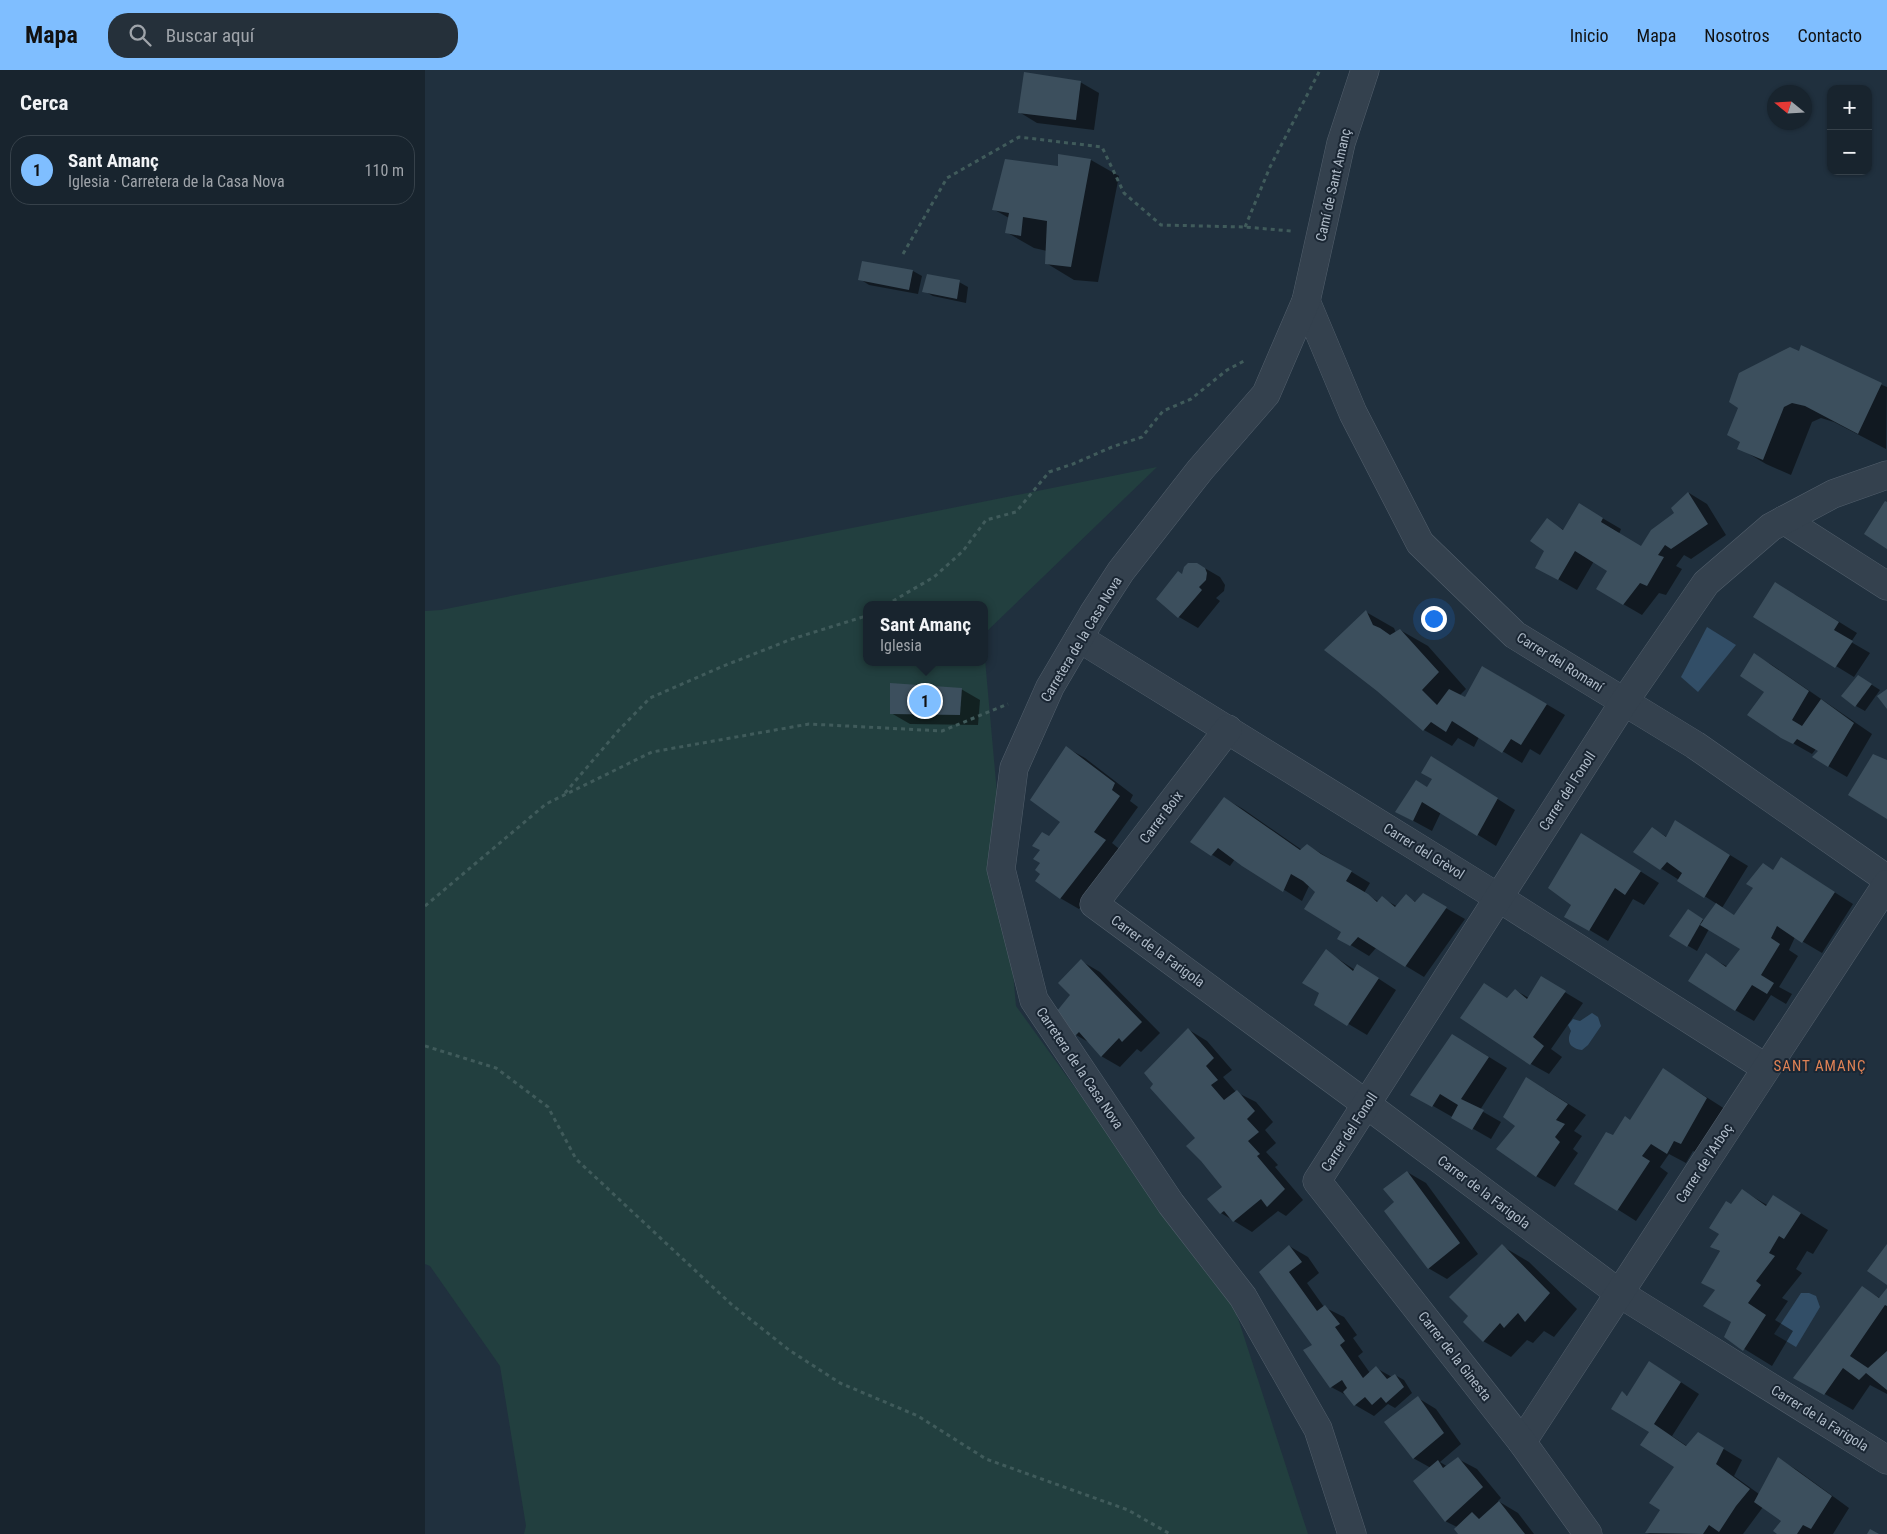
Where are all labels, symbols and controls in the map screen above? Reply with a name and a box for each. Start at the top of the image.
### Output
search box [108,13,458,58]
text: Mapa [25,21,78,49]
icon: search [126,21,154,49]
text: Buscar aquí [166,24,254,47]
text: Inicio [1570,25,1609,46]
text: Mapa [1637,25,1676,46]
text: Nosotros [1704,25,1770,46]
text: Contacto [1798,25,1862,46]
north arrow [1767,85,1812,130]
map controls [1827,85,1872,175]
button: + [1827,85,1872,130]
text: Cerca [20,91,68,115]
street label: Camí de Sant Amanç [1312,127,1354,243]
button: − [1827,130,1872,175]
text: Sant Amanç [68,149,159,172]
text: 1 [33,161,41,180]
text: 110 m [365,161,404,180]
text: Iglesia · Carretera de la Casa Nova [68,172,285,191]
street label: Carretera de la Casa Nova [1037,573,1125,705]
popup [863,601,988,666]
your location [1421,606,1447,632]
text: Sant Amanç [880,613,971,636]
street label: Carrer del Romaní [1514,629,1607,695]
text: Iglesia [880,636,922,655]
pin: 1 [909,682,941,720]
street label: Carrer del Fonoll [1536,749,1598,833]
street label: Carrer Boix [1136,788,1186,846]
street label: Carrer del Grèvol [1381,820,1467,882]
street label: Carrer de la Farigola [1108,912,1208,990]
street label: Carretera de la Casa Nova [1033,1004,1127,1132]
district label: SANT AMANÇ [1773,1057,1867,1075]
street label: Carrer del Fonoll [1318,1090,1380,1174]
street label: Carrer de l'Arboç [1672,1120,1736,1206]
street label: Carrer de la Farigola [1435,1152,1533,1232]
street label: Carrer de la Ginesta [1415,1308,1495,1404]
street label: Carrer de la Farigola [1768,1382,1872,1454]

